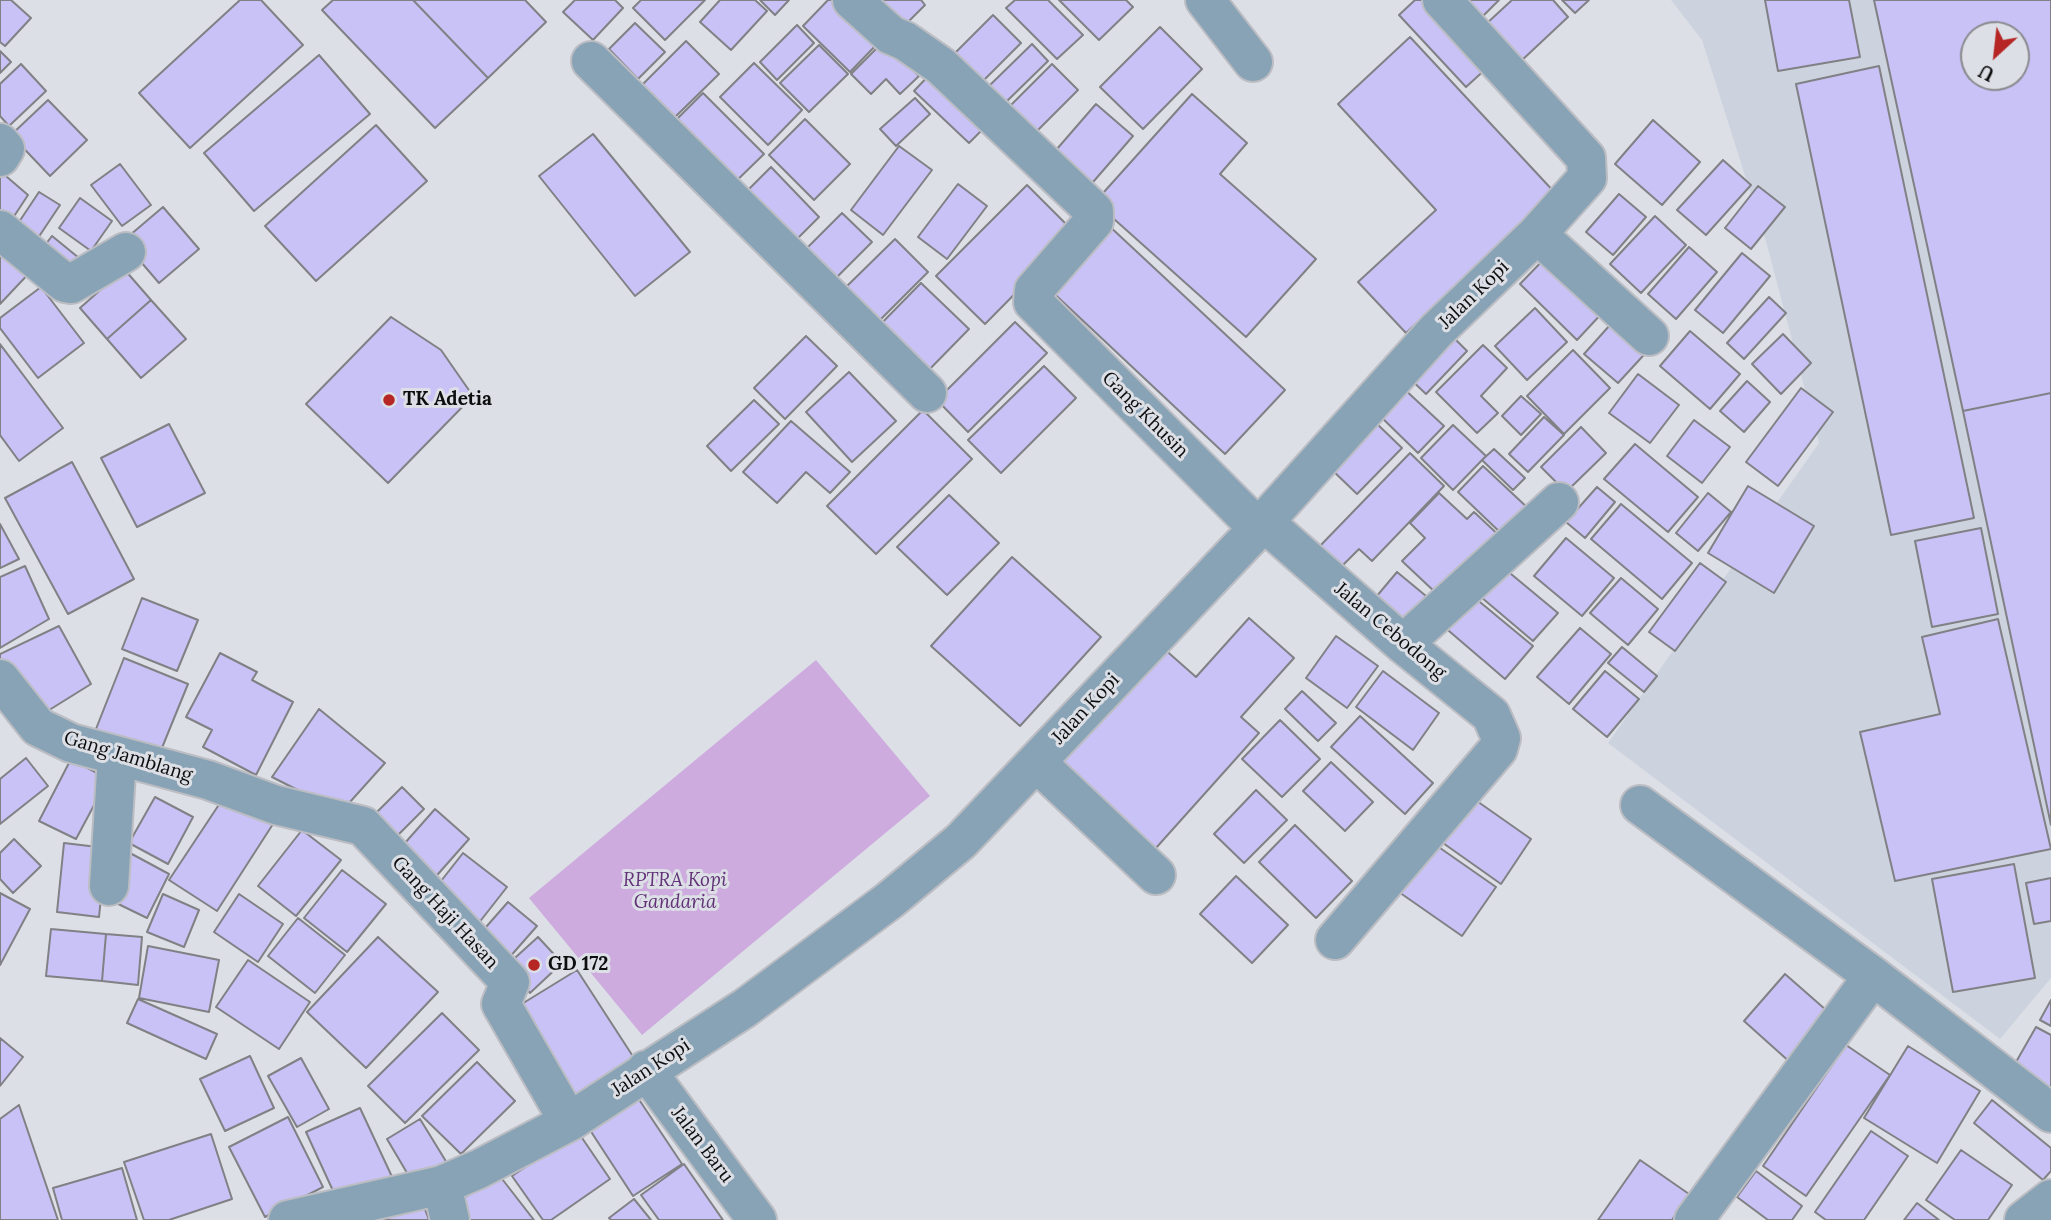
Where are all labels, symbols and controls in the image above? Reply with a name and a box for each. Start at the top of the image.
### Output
north arrow [1960,21,2030,91]
text: U [1974,59,1998,87]
street label: Jalan Kopi [1434,256,1514,334]
street label: Gang Khusin [1097,367,1193,463]
place label: TK Adetia [403,389,492,411]
marker: TK Adetia [381,392,397,408]
street label: Jalan Cebodong [1330,578,1450,684]
street label: Jalan Kopi [1047,669,1125,749]
street label: Gang Jamblang [61,727,195,787]
street label: Gang Haji Hasan [387,852,503,974]
park label: RPTRA Kopi Gandaria [623,870,727,914]
place label: GD 172 [548,954,608,976]
marker: GD 172 [526,957,542,973]
street label: Jalan Kopi [608,1034,694,1102]
street label: Jalan Baru [666,1102,738,1188]

